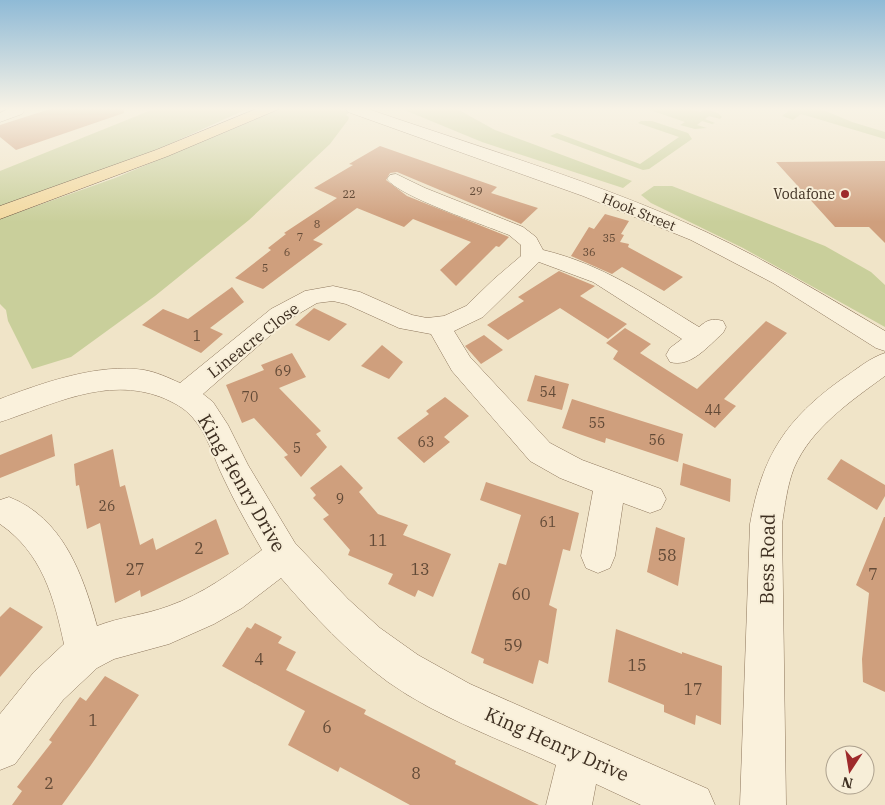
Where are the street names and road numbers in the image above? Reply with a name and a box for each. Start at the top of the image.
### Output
street label: Hook Street [600,189,678,235]
street label: Lineacre Close [203,298,303,382]
street label: King Henry Drive [193,410,291,556]
street label: Bess Road [754,513,780,605]
street label: King Henry Drive [481,701,633,787]

